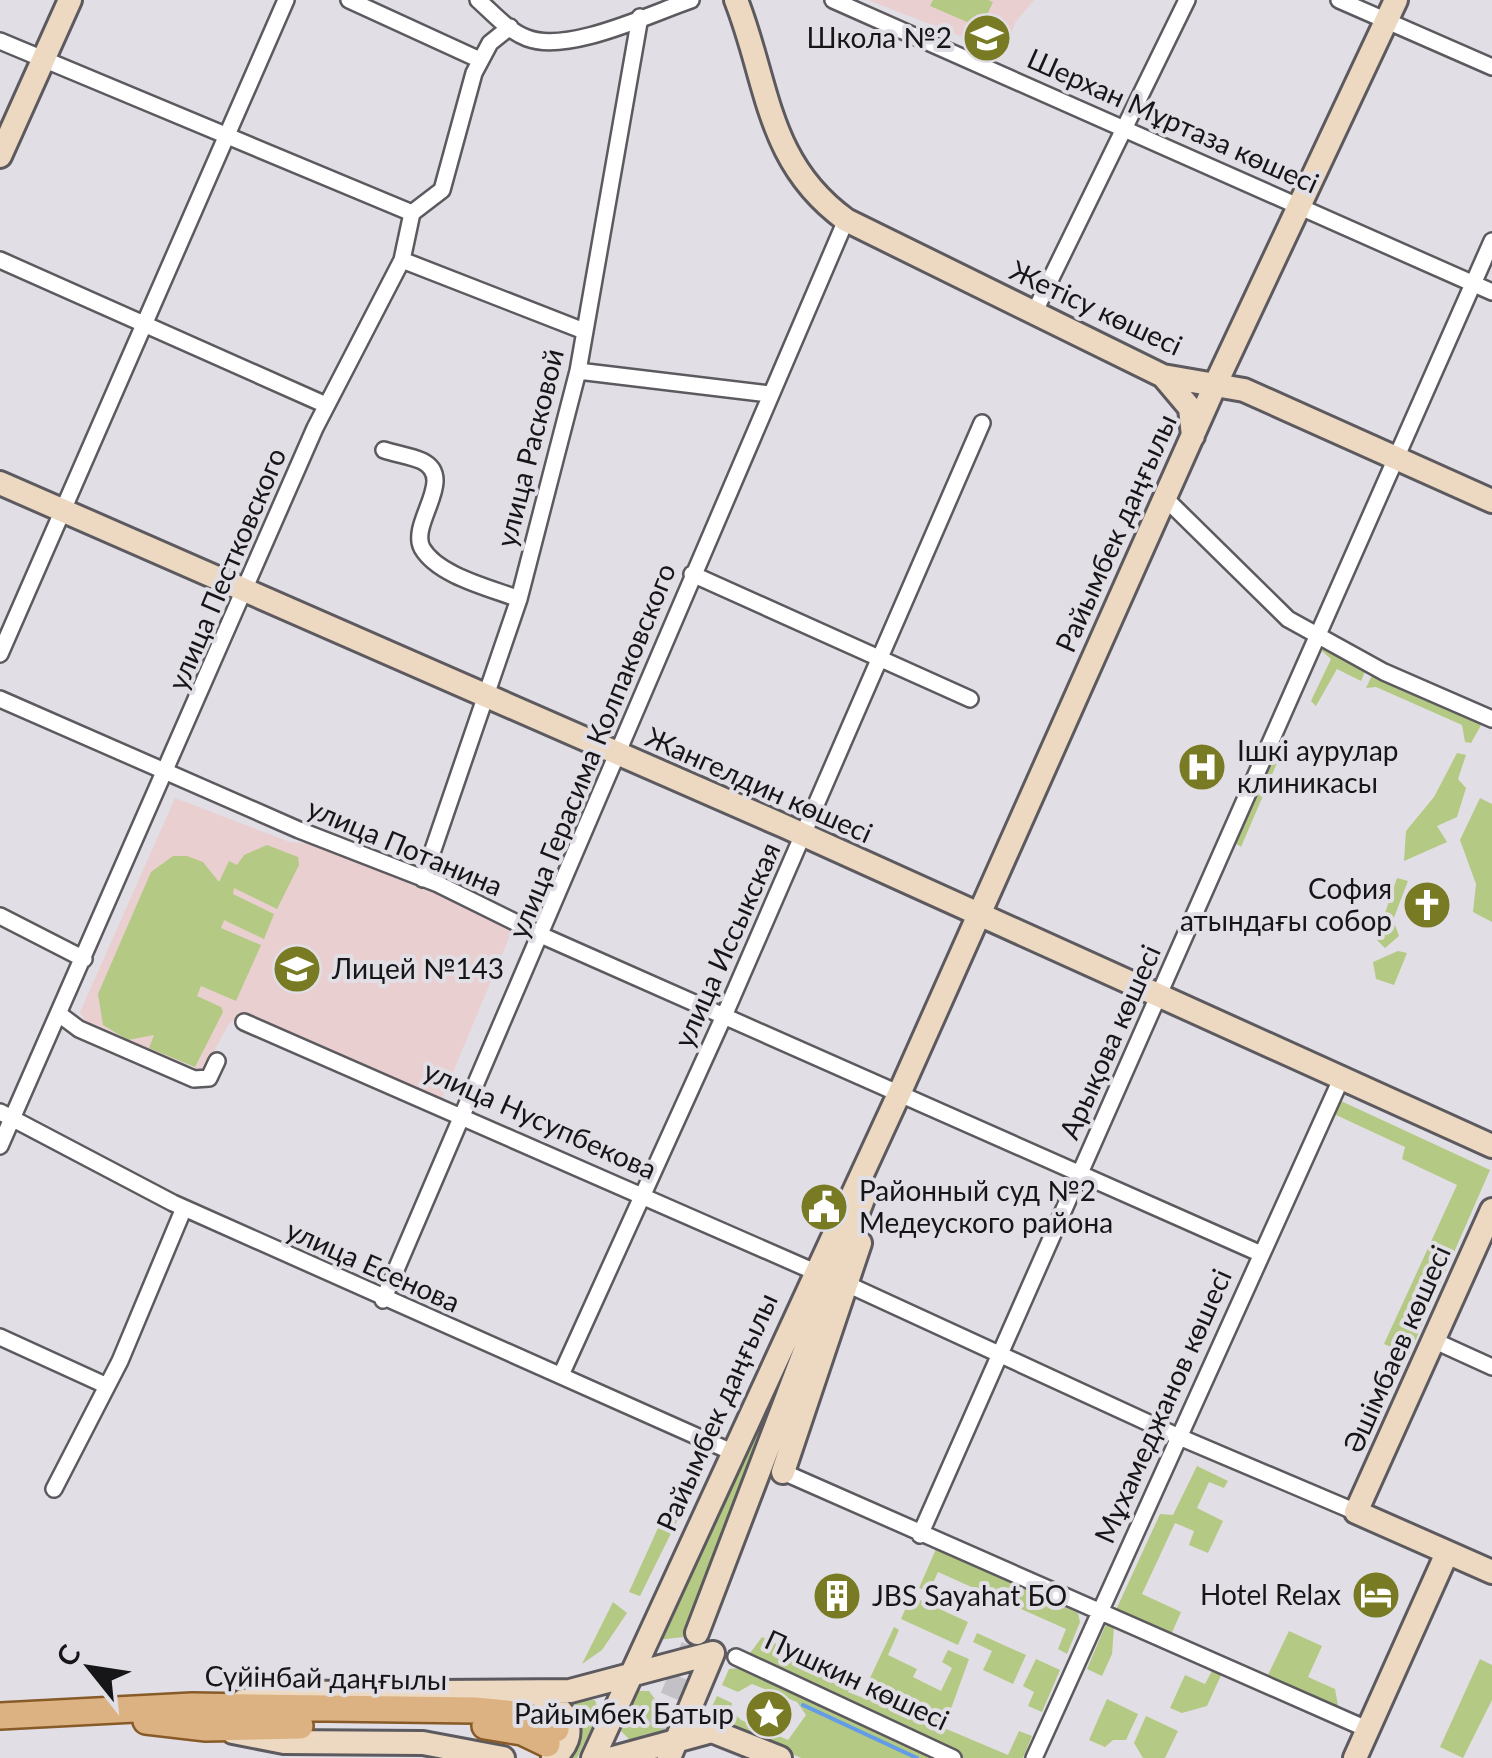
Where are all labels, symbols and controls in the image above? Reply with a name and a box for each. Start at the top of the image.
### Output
school or university icon: Школа №2 [961,12,1013,64]
place label: Школа №2 [807,20,952,54]
street label: Шерхан Мұртаза көшесі [1023,40,1324,200]
street label: Жетісу көшесі [1005,252,1188,362]
street label: улица Расковой [488,345,570,550]
street label: Райымбек даңғылы [1047,408,1183,657]
street label: улица Пестковского [160,442,292,695]
street label: улица Герасима Колпаковского [500,558,682,943]
street label: Жангелдин көшесі [641,719,878,849]
place label: Ішкі аурулар клиникасы [1237,733,1398,799]
hospital icon: Ішкі аурулар клиникасы [1176,741,1228,793]
street label: улица Потанина [303,790,508,902]
street label: улица Иссыкская [666,837,787,1052]
place label: София атындағы собор [1180,871,1392,937]
church icon: София атындағы собор [1401,879,1453,931]
street label: Арықова көшесі [1051,939,1167,1144]
school or university icon: Лицей №143 [271,943,323,995]
place label: Лицей №143 [331,951,504,985]
street label: улица Нусупбекова [419,1052,662,1186]
place label: Районный суд №2 Медеуского района [859,1173,1113,1239]
public building icon: Районный суд №2 Медеуского района [798,1181,850,1233]
street label: улица Есенова [281,1212,466,1319]
street label: Әшімбаев көшесі [1335,1240,1457,1458]
street label: Мұхамеджанов көшесі [1086,1263,1238,1548]
street label: Райымбек даңғылы [648,1287,784,1536]
hotel icon: Hotel Relax [1350,1569,1402,1621]
building icon: JBS Sayahat БО [811,1570,863,1622]
place label: Hotel Relax [1200,1577,1341,1611]
place label: JBS Sayahat БО [872,1578,1067,1612]
north arrow [40,1618,140,1718]
street label: Пушкин көшесі [760,1622,955,1737]
text: С [48,1638,87,1672]
street label: Сүйінбай даңғылы [204,1658,448,1696]
place icon: Райымбек Батыр [743,1688,795,1740]
place label: Райымбек Батыр [514,1696,734,1730]

